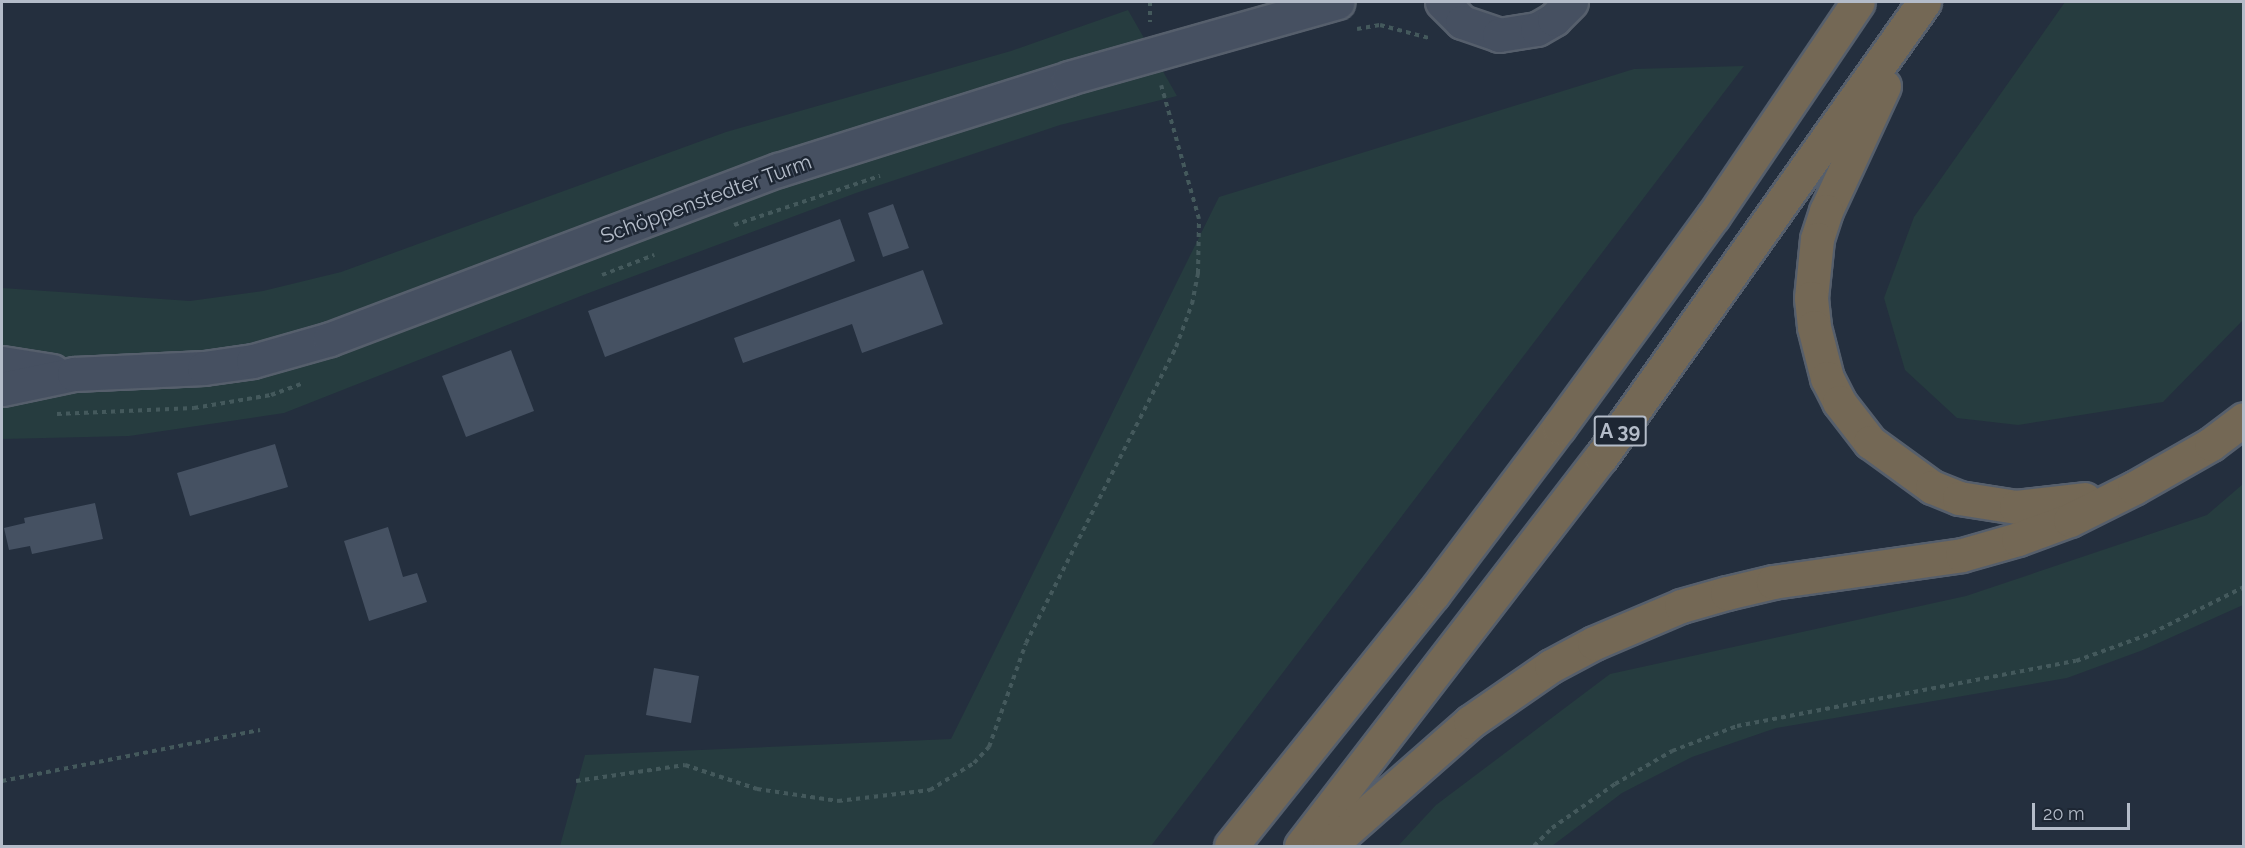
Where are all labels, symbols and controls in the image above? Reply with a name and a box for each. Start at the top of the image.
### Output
street label: Schöppenstedter Turm [596,149,816,249]
road number: A 39 [1593,414,1647,448]
scale bar [2035,791,2132,829]
text: 20 m [2043,803,2085,824]

